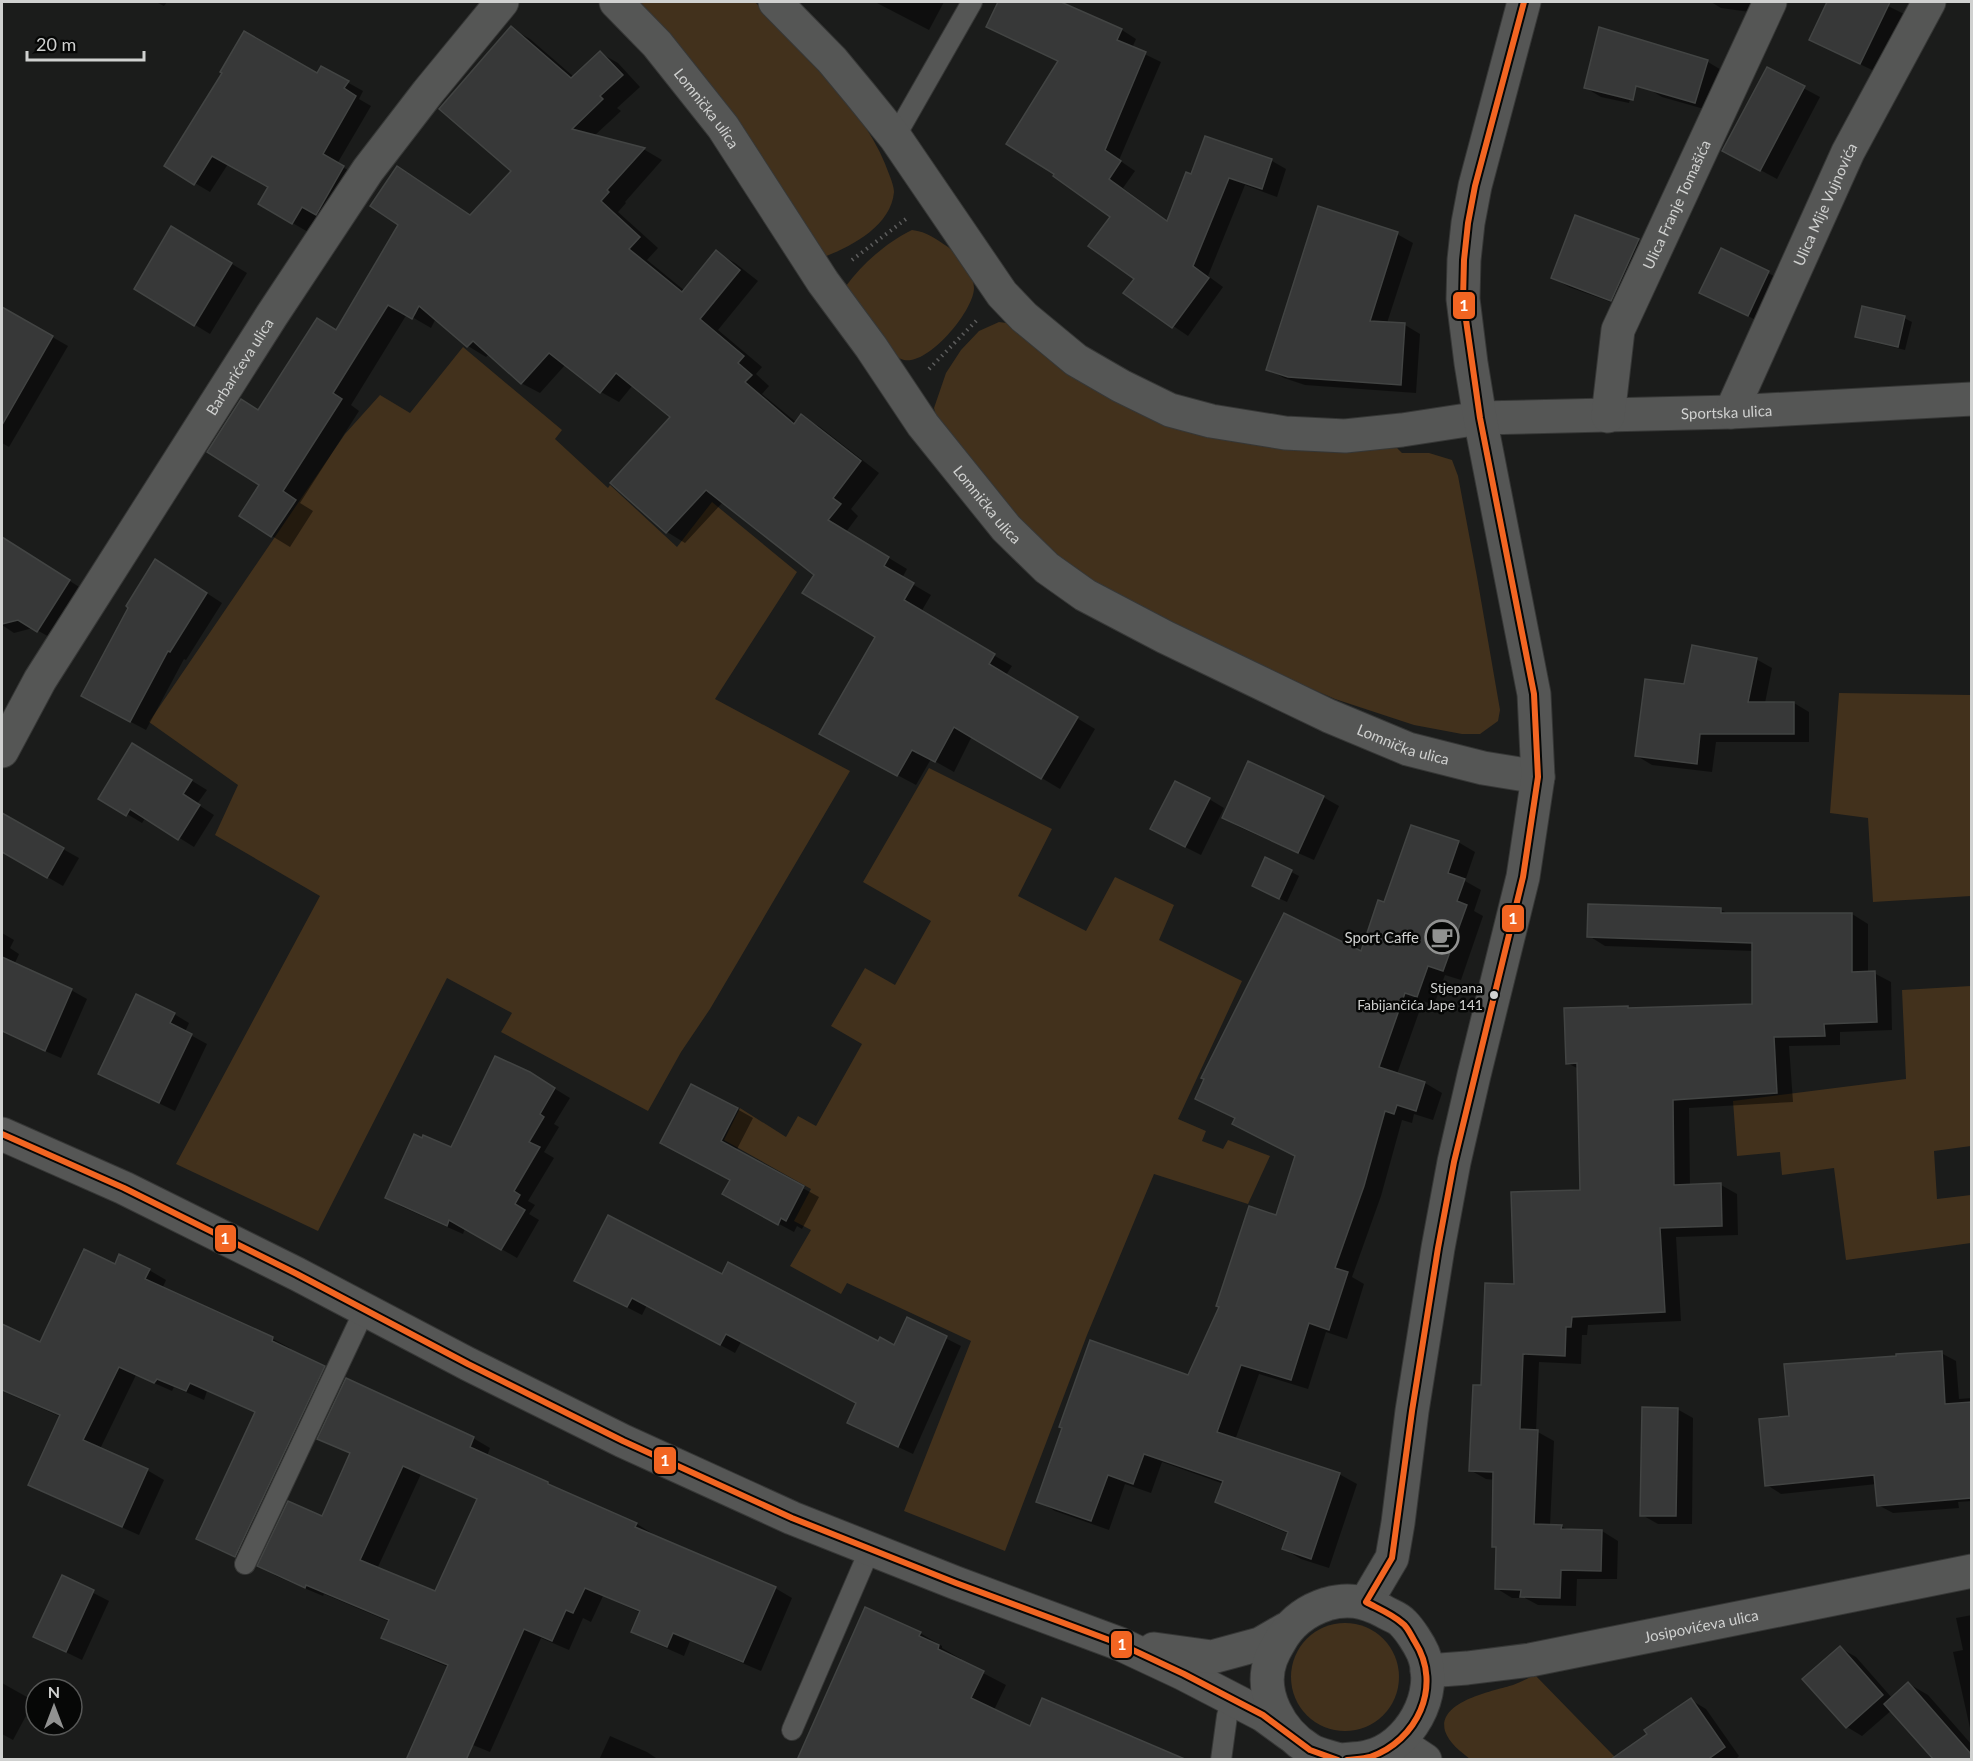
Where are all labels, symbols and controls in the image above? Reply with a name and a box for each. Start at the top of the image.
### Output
scale bar [27,24,144,62]
text: 20 m [36,33,76,55]
street label: Lomnička ulica [671,64,743,152]
street label: Ulica Franje Tomašića [1638,137,1714,272]
street label: Ulica Mije Vujnovića [1789,140,1860,268]
line badge: 1 [1452,291,1476,320]
text: 1 [1459,295,1469,314]
street label: Barbarićeva ulica [202,315,277,418]
street label: Sportska ulica [1681,401,1773,422]
street label: Lomnička ulica [950,461,1025,547]
street label: Lomnička ulica [1355,720,1451,768]
line badge: 1 [1501,904,1525,933]
text: 1 [1508,908,1518,927]
cafe icon: Sport Caffe [1424,919,1460,955]
place label: Sport Caffe [1344,928,1419,946]
place label: Stjepana Fabijančića Jape 141 [1357,979,1483,1013]
marker: Stjepana Fabijančića Jape 141 [1488,989,1500,1001]
line badge: 1 [214,1224,237,1253]
text: 1 [220,1228,230,1247]
line badge: 1 [653,1446,677,1475]
text: 1 [660,1450,670,1469]
street label: Josipovićeva ulica [1642,1605,1760,1646]
line badge: 1 [1110,1630,1133,1659]
text: 1 [1117,1634,1127,1653]
north arrow [24,1677,84,1737]
text: N [48,1682,60,1701]

